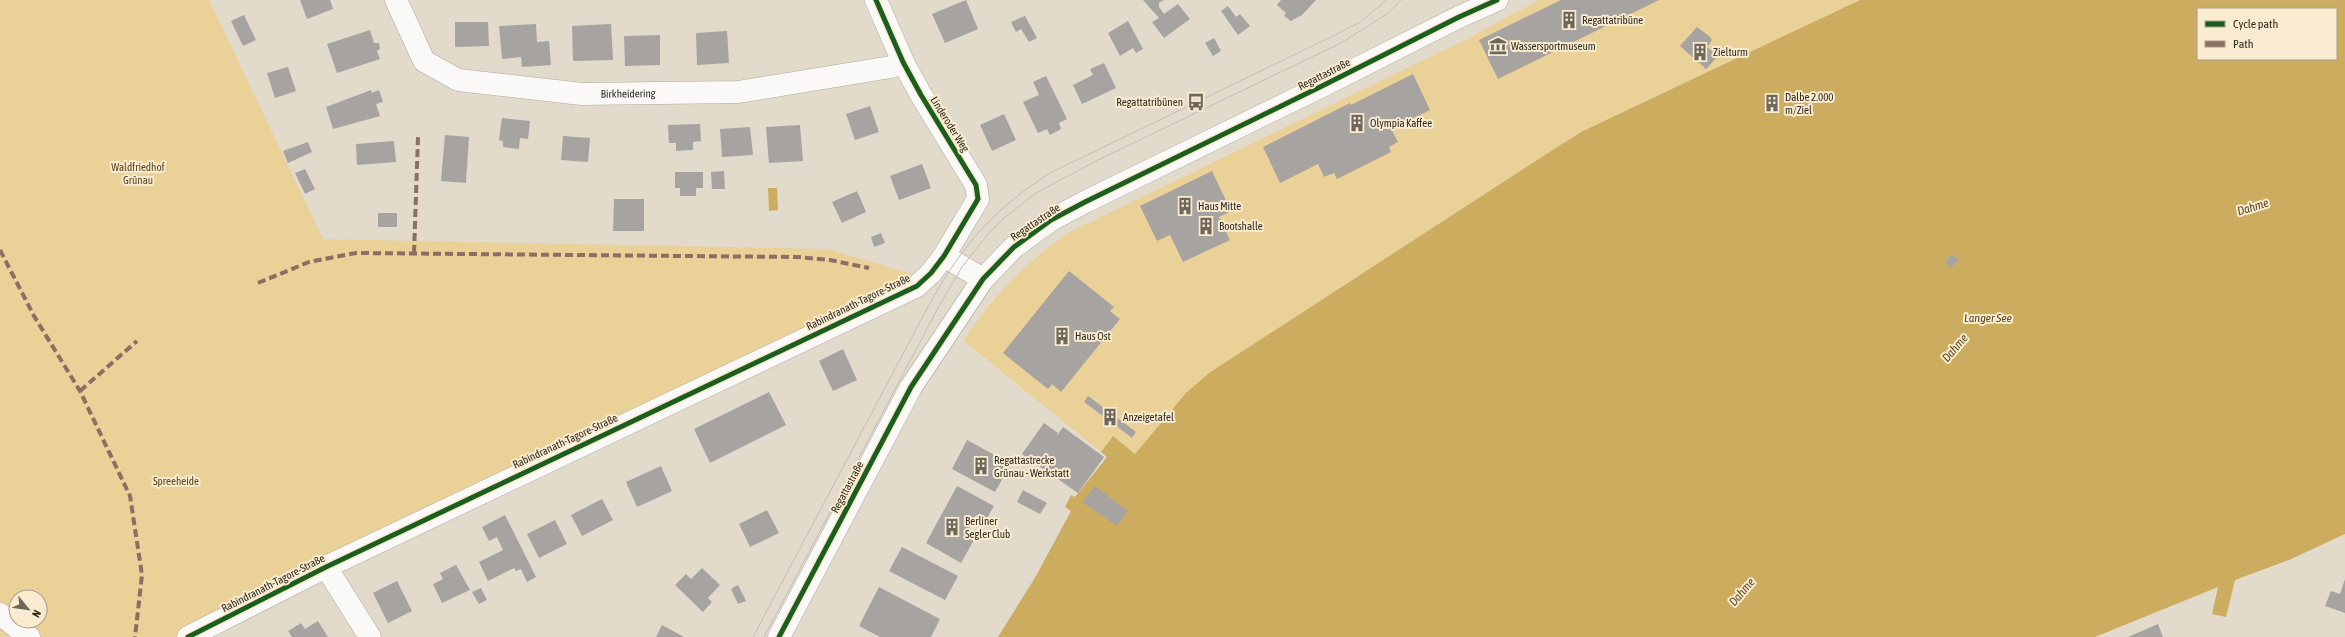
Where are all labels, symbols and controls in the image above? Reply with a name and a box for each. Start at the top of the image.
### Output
legend [2197,8,2337,60]
building icon: Regattatribüne [1559,10,1579,30]
place label: Regattatribüne [1582,14,1643,26]
text: Cycle path [2233,17,2278,31]
museum icon: Wassersportmuseum [1488,36,1508,56]
text: Path [2233,37,2254,51]
place label: Wassersportmuseum [1511,40,1596,52]
building icon: Zielturm [1690,42,1710,62]
place label: Zielturm [1713,46,1748,58]
street label: Regattastraße [1296,56,1352,92]
street label: Birkheidering [601,87,656,100]
place label: Dalbe 2.000 m/Ziel [1785,91,1834,116]
bus stop icon: Regattatribünen [1186,92,1206,112]
building icon: Dalbe 2.000 m/Ziel [1762,93,1782,113]
street label: Linderoder Weg [928,94,972,154]
place label: Regattatribünen [1116,96,1183,108]
building icon: Olympia Kaffee [1347,113,1367,133]
place label: Olympia Kaffee [1370,117,1432,129]
park label: Waldfriedhof Grünau [111,161,165,186]
water label: Dahme [2236,195,2271,218]
building icon: Haus Mitte [1175,196,1195,216]
place label: Haus Mitte [1198,200,1241,212]
street label: Regattastraße [1008,201,1062,243]
building icon: Bootshalle [1196,216,1216,236]
place label: Bootshalle [1219,220,1263,232]
street label: Rabindranath-Tagore-Straße [804,272,912,332]
water label: Langer See [1964,311,2012,325]
building icon: Haus Ost [1052,326,1072,346]
place label: Haus Ost [1075,330,1111,342]
water label: Dahme [1939,331,1971,365]
building icon: Anzeigetafel [1100,407,1120,427]
street label: Rabindranath-Tagore-Straße [511,411,619,471]
place label: Anzeigetafel [1123,411,1174,423]
place label: Regattastrecke Grünau - Werkstatt [994,454,1069,479]
building icon: Regattastrecke Grünau - Werkstatt [971,456,991,476]
street label: Regattastraße [828,459,866,515]
park label: Spreeheide [153,475,199,487]
place label: Berliner Segler Club [965,515,1010,540]
building icon: Berliner Segler Club [942,517,962,537]
street label: Rabindranath-Tagore-Straße [219,552,327,614]
water label: Dahme [1726,575,1758,609]
north arrow [8,589,48,629]
text: N [30,608,44,620]

